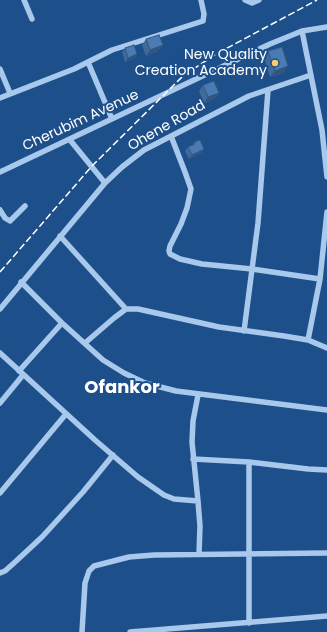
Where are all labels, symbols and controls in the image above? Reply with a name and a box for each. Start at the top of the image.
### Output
place label: New Quality Creation Academy [135,47,267,80]
marker: New Quality Creation Academy [270,58,280,68]
street label: Cherubim Avenue [20,87,142,155]
street label: Ohene Road [125,97,209,155]
district label: Ofankor [84,377,160,399]

